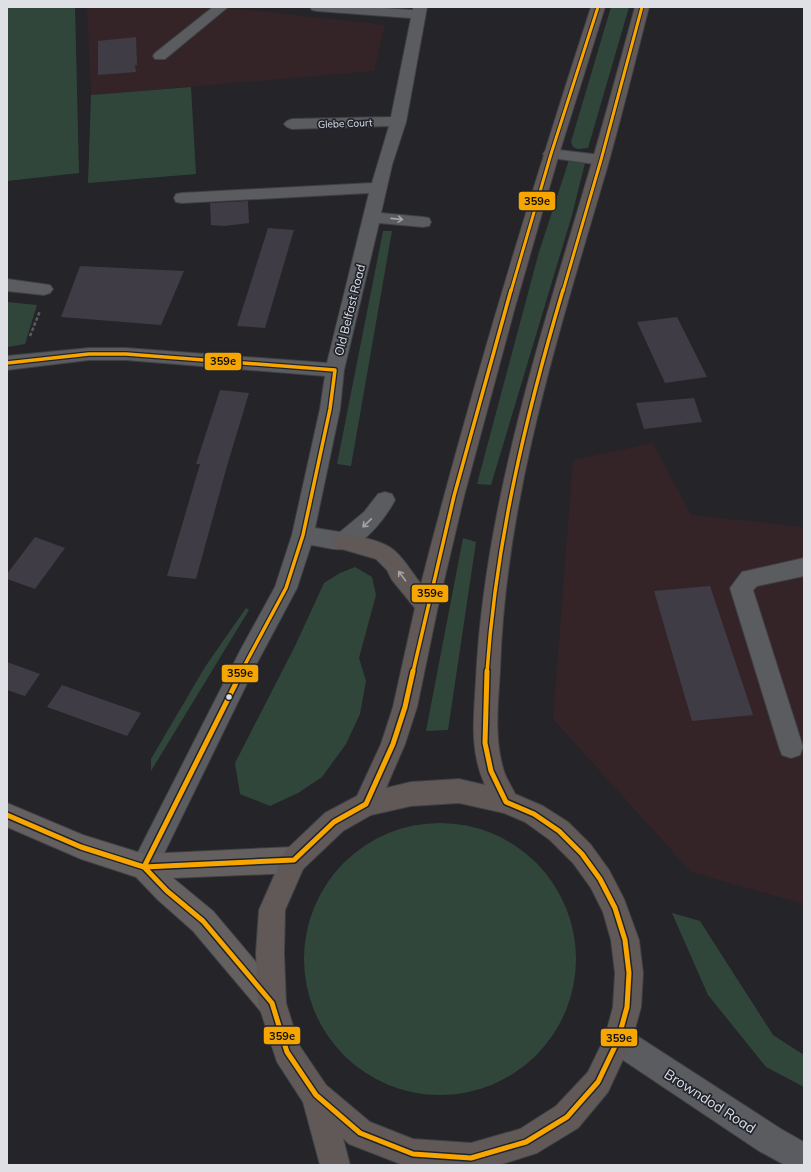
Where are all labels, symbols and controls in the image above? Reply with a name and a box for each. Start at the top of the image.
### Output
street label: Glebe Court [318,116,373,131]
line badge: 359e [518,191,556,211]
text: 359e [524,194,550,208]
one-way arrow [391,215,404,223]
street label: Old Belfast Road [331,263,368,357]
line badge: 359e [204,352,242,371]
text: 359e [210,354,236,368]
one-way arrow [362,519,372,528]
one-way arrow [398,571,407,582]
line badge: 359e [411,584,449,603]
text: 359e [417,586,443,600]
line badge: 359e [221,664,259,683]
text: 359e [227,666,253,680]
unlabelled marker [224,692,234,702]
line badge: 359e [263,1026,301,1045]
line badge: 359e [600,1028,638,1047]
text: 359e [269,1029,295,1043]
text: 359e [606,1031,632,1045]
street label: Browndod Road [661,1065,759,1137]

